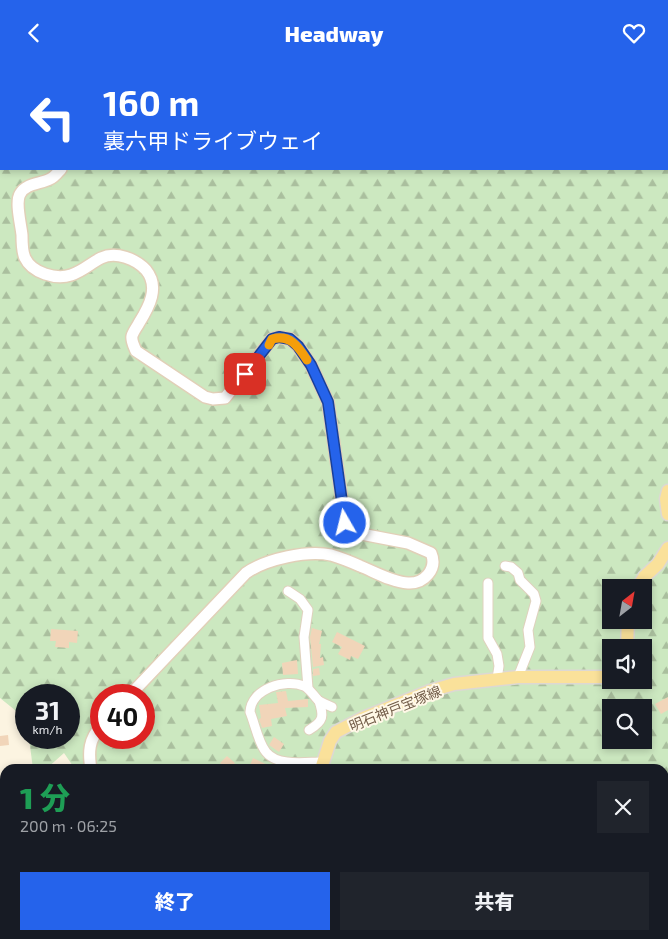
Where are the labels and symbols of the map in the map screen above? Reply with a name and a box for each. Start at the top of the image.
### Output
pin [224,353,266,395]
position arrow [318,496,370,548]
north arrow [602,579,652,629]
street label: 明石神戸宝塚線 [346,682,444,734]
speed limit sign: 40 [90,684,155,749]

